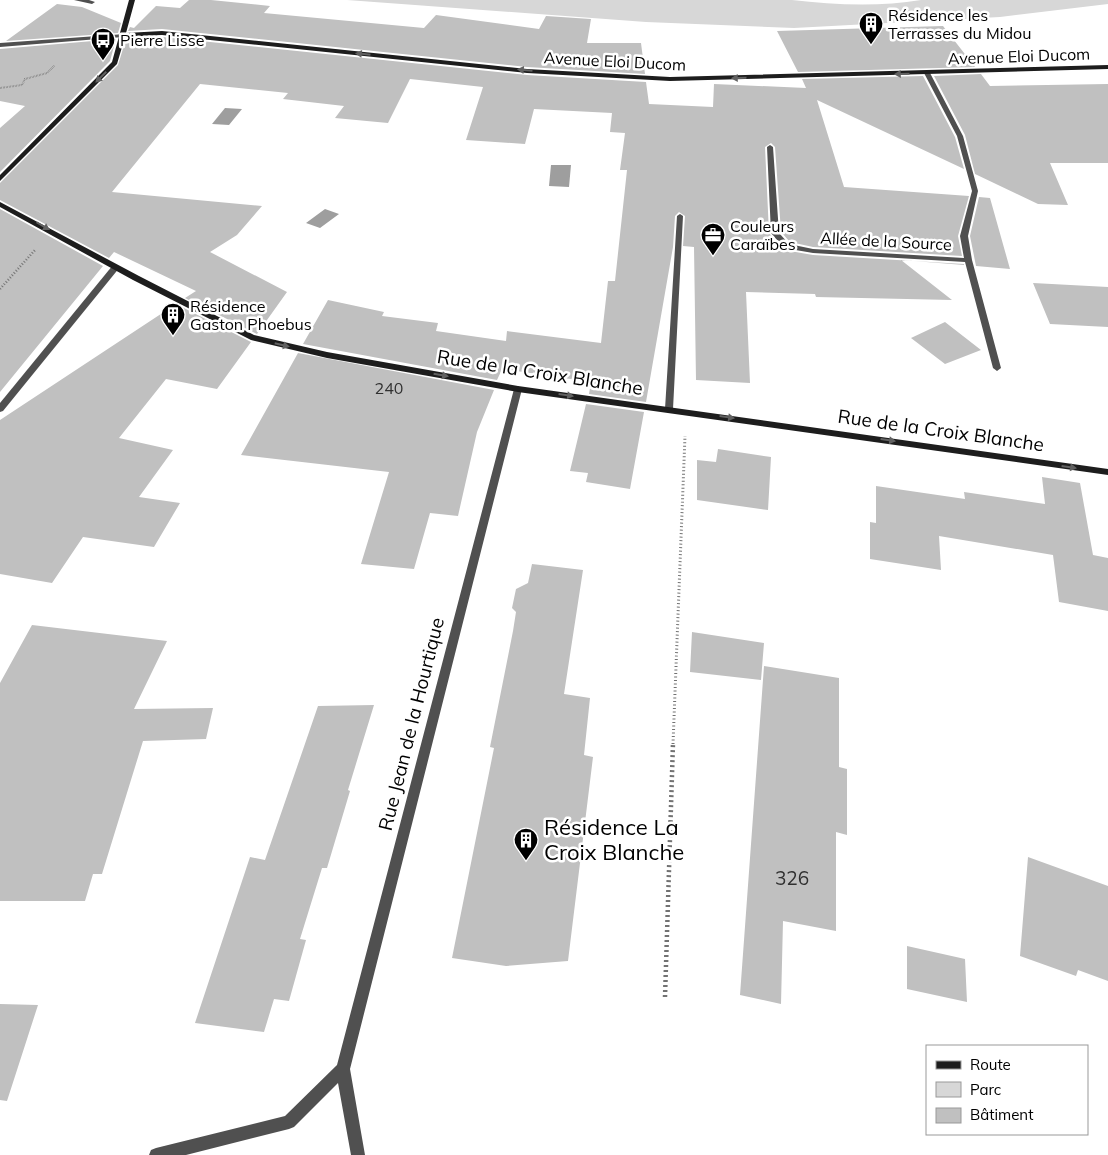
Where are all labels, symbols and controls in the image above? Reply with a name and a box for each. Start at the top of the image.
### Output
place label: Résidence les Terrasses du Midou [888,5,1031,43]
building icon: Résidence les Terrasses du Midou [858,11,884,45]
bus stop icon: Pierre Lisse [90,27,116,61]
place label: Pierre Lisse [120,30,204,50]
street label: Avenue Eloi Ducom [948,44,1090,68]
street label: Avenue Eloi Ducom [543,47,687,75]
one-way arrow [355,50,371,58]
one-way arrow [516,66,532,74]
one-way arrow [894,70,910,78]
one-way arrow [95,71,107,83]
one-way arrow [731,75,747,83]
place label: Couleurs Caraïbes [730,216,796,254]
one-way arrow [37,222,50,231]
office icon: Couleurs Caraïbes [700,222,726,256]
street label: Allée de la Source [820,228,952,254]
place label: Résidence Gaston Phoebus [190,296,312,334]
building icon: Résidence Gaston Phoebus [160,302,186,336]
one-way arrow [274,341,289,349]
street label: Rue de la Croix Blanche [435,344,645,400]
one-way arrow [434,372,450,380]
house number: 240 [375,378,403,398]
one-way arrow [559,391,575,399]
street label: Rue de la Croix Blanche [836,404,1046,456]
one-way arrow [720,414,736,422]
one-way arrow [881,437,897,445]
one-way arrow [1062,463,1078,471]
street label: Rue Jean de la Hourtique [373,615,449,833]
place label: Résidence La Croix Blanche [544,813,684,866]
building icon: Résidence La Croix Blanche [513,827,539,861]
house number: 326 [775,866,809,890]
legend [926,1045,1088,1135]
text: Route [970,1055,1011,1074]
text: Parc [970,1080,1001,1099]
text: Bâtiment [970,1105,1033,1124]

